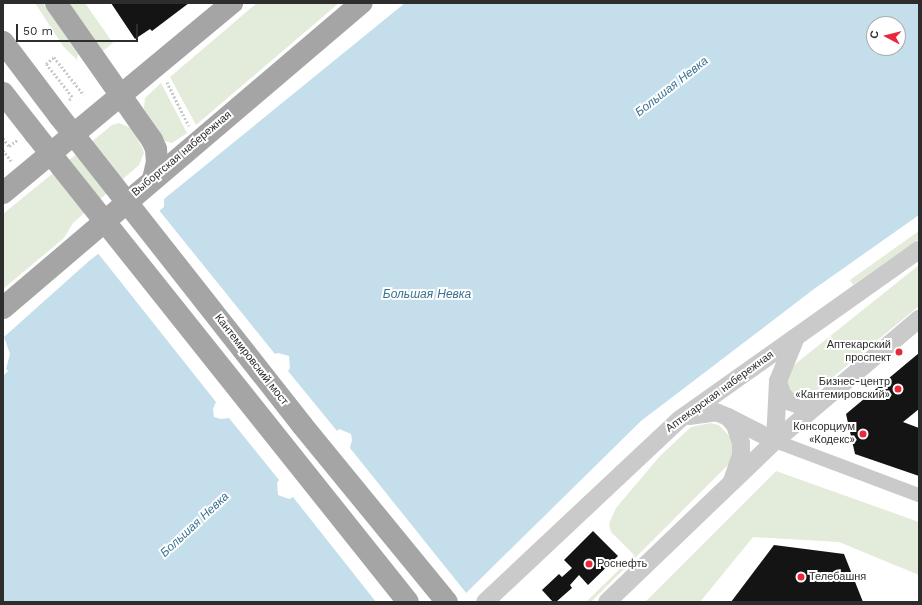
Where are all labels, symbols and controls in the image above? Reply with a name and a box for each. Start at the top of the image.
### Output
scale bar [18,16,140,42]
north arrow [866,16,906,56]
text: 50 m [23,24,53,38]
text: С [868,30,882,39]
water label: Большая Невка [633,54,711,120]
street label: Выборгская набережная [129,108,235,200]
water label: Большая Невка [383,288,471,302]
street label: Кантемировский мост [211,312,291,408]
place label: Аптекарский проспект [827,339,891,365]
marker: Аптекарский проспект [894,347,904,357]
street label: Аптекарская набережная [663,348,777,436]
place label: Бизнес-центр «Кантемировский» [795,376,890,402]
marker: Бизнес-центр «Кантемировский» [893,384,903,394]
place label: Консорциум «Кодекс» [793,421,855,447]
marker: Консорциум «Кодекс» [858,429,868,439]
water label: Большая Невка [158,490,232,560]
place label: Роснефть [597,557,647,571]
marker: Роснефть [584,559,594,569]
place label: Телебашня [809,570,866,584]
marker: Телебашня [796,572,806,582]

